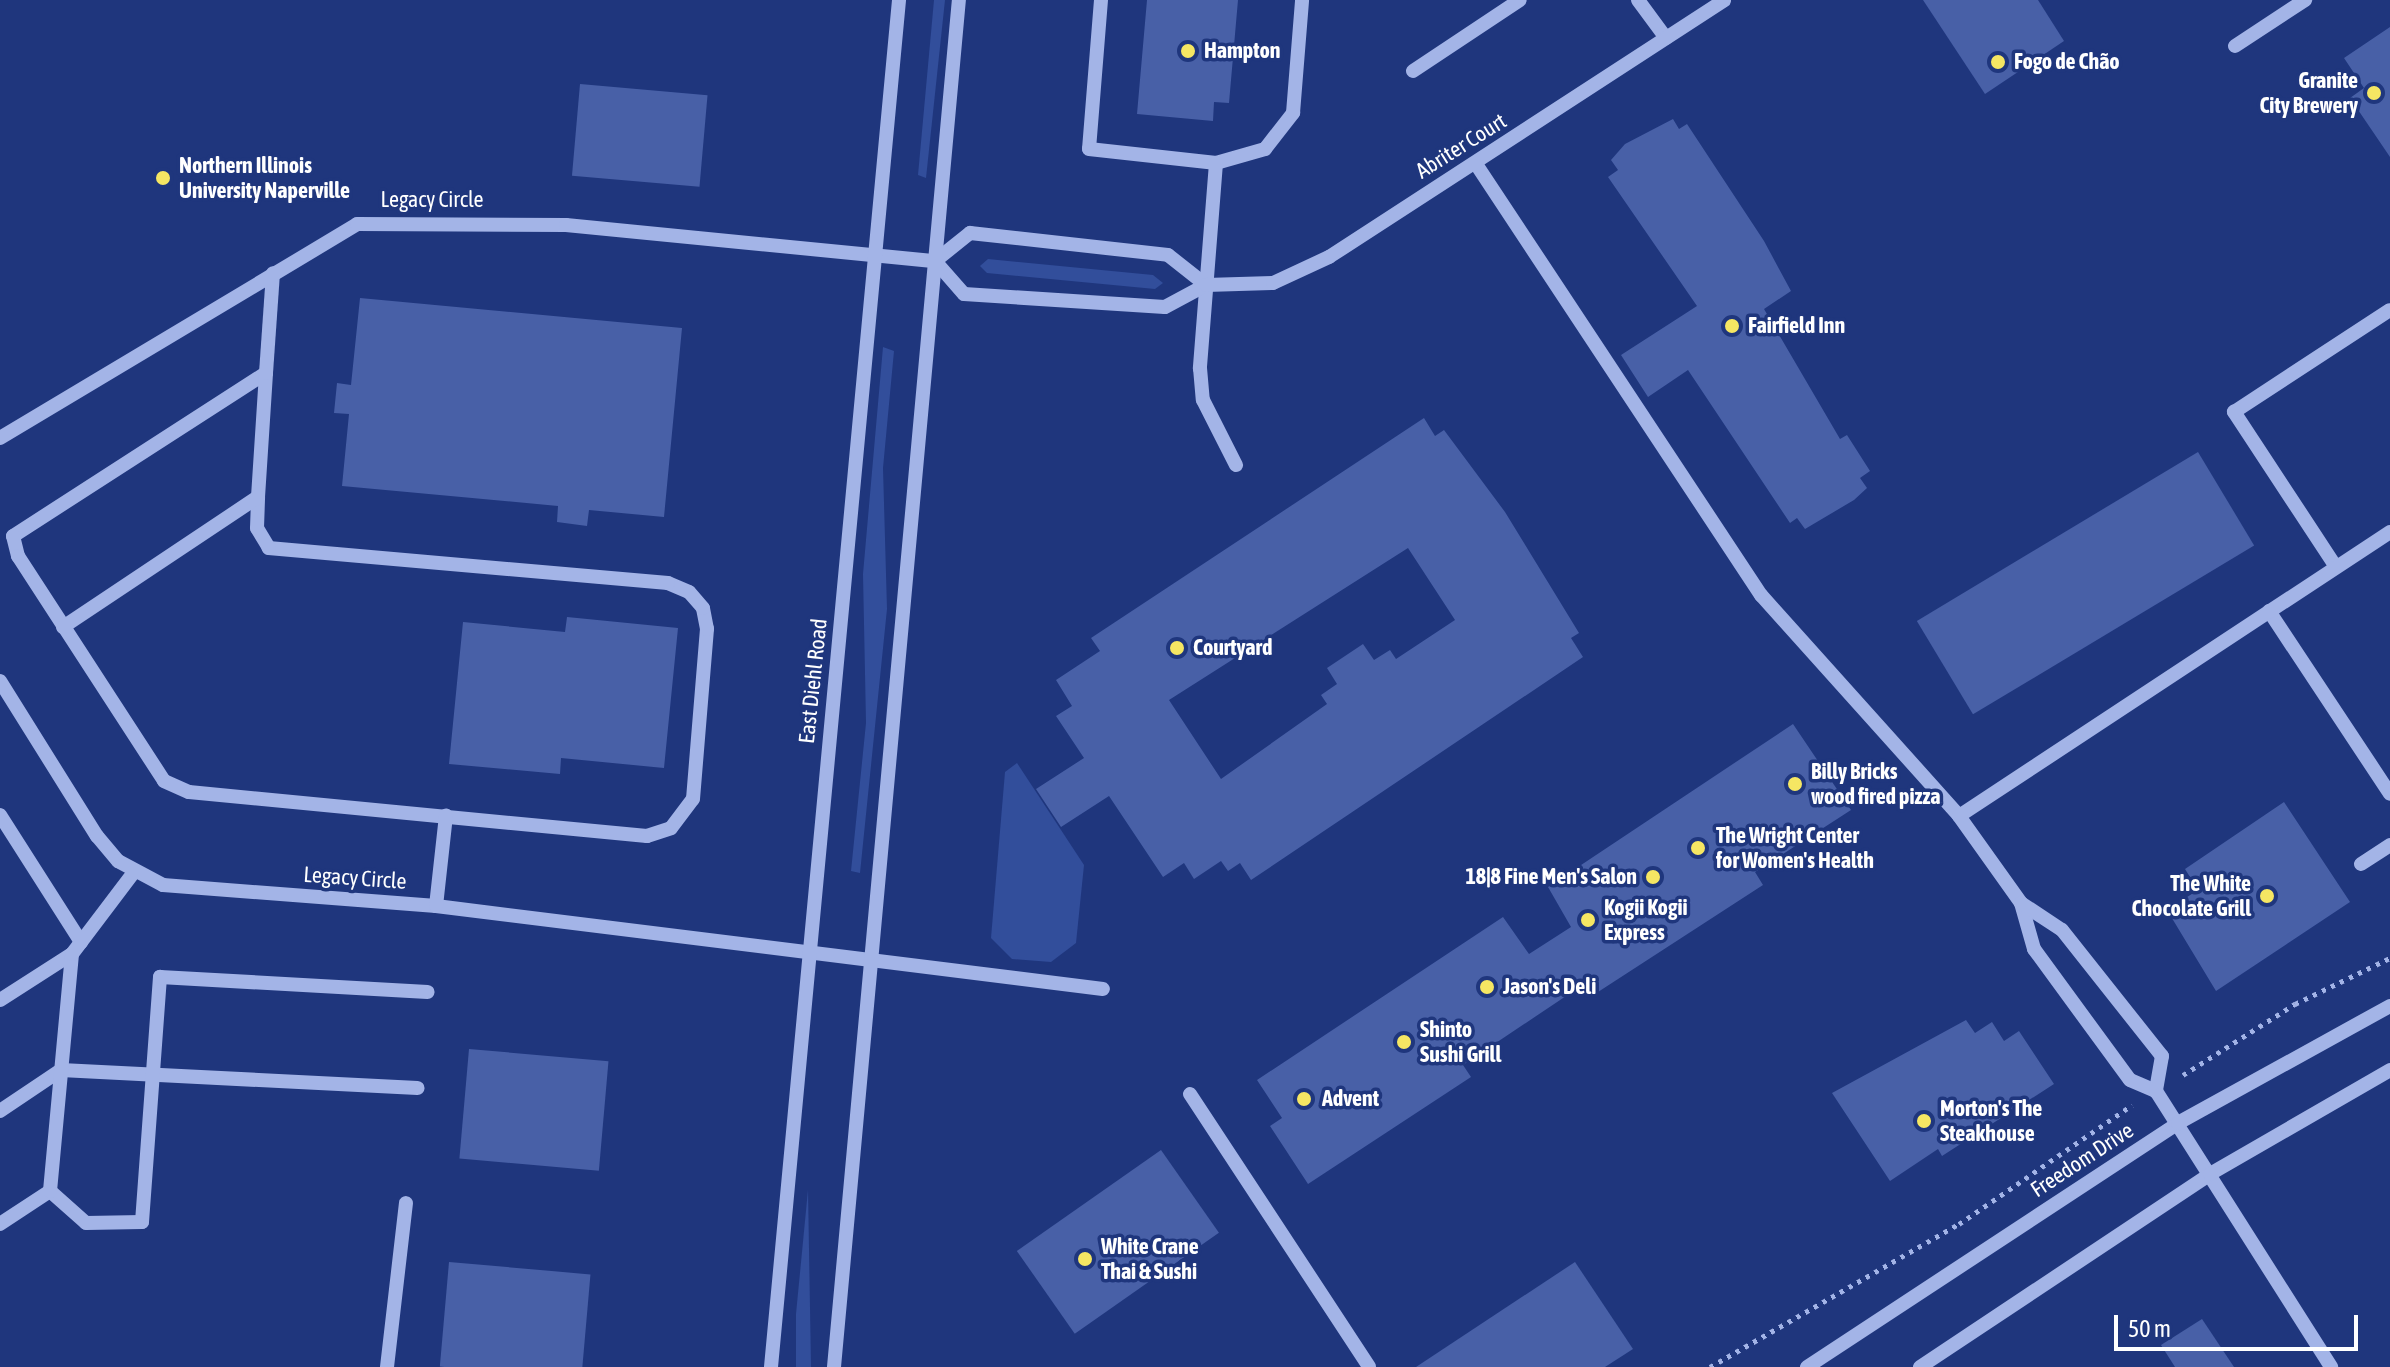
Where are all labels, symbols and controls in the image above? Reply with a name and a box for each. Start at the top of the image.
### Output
place label: Hampton [1204,38,1280,64]
marker: Hampton [1179,42,1197,60]
place label: Fogo de Chão [2014,49,2120,75]
marker: Fogo de Chão [1989,53,2007,71]
place label: Granite City Brewery [2259,67,2358,118]
marker: Granite City Brewery [2365,84,2383,102]
street label: Abriter Court [1411,108,1511,184]
place label: Northern Illinois University Naperville [179,152,350,204]
marker: Northern Illinois University Naperville [154,169,172,187]
street label: Legacy Circle [380,187,484,213]
place label: Fairfield Inn [1748,313,1845,339]
marker: Fairfield Inn [1723,317,1741,335]
street label: East Diehl Road [793,617,833,745]
place label: Courtyard [1193,635,1272,661]
marker: Courtyard [1168,639,1186,657]
place label: Billy Bricks wood fired pizza [1811,758,1941,810]
marker: Billy Bricks wood fired pizza [1786,775,1804,793]
place label: The Wright Center for Women's Health [1716,822,1874,874]
marker: The Wright Center for Women's Health [1687,837,1709,859]
street label: Legacy Circle [303,861,407,895]
place label: 18|8 Fine Men's Salon [1466,864,1637,890]
marker: 18|8 Fine Men's Salon [1644,868,1662,886]
place label: The White Chocolate Grill [2132,870,2251,922]
marker: The White Chocolate Grill [2258,887,2276,905]
place label: Kogii Kogii Express [1604,894,1688,946]
marker: Kogii Kogii Express [1579,911,1597,929]
place label: Jason's Deli [1503,974,1596,1000]
marker: Jason's Deli [1478,978,1496,996]
place label: Shinto Sushi Grill [1420,1016,1501,1068]
marker: Shinto Sushi Grill [1395,1033,1413,1051]
place label: Advent [1322,1086,1379,1112]
marker: Advent [1293,1088,1315,1110]
place label: Morton's The Steakhouse [1940,1095,2042,1146]
marker: Morton's The Steakhouse [1915,1112,1933,1130]
street label: Freedom Drive [2026,1117,2138,1203]
place label: White Crane Thai & Sushi [1101,1233,1199,1284]
marker: White Crane Thai & Sushi [1076,1250,1094,1268]
scale bar [2118,1299,2362,1349]
text: 50 m [2128,1315,2171,1342]

